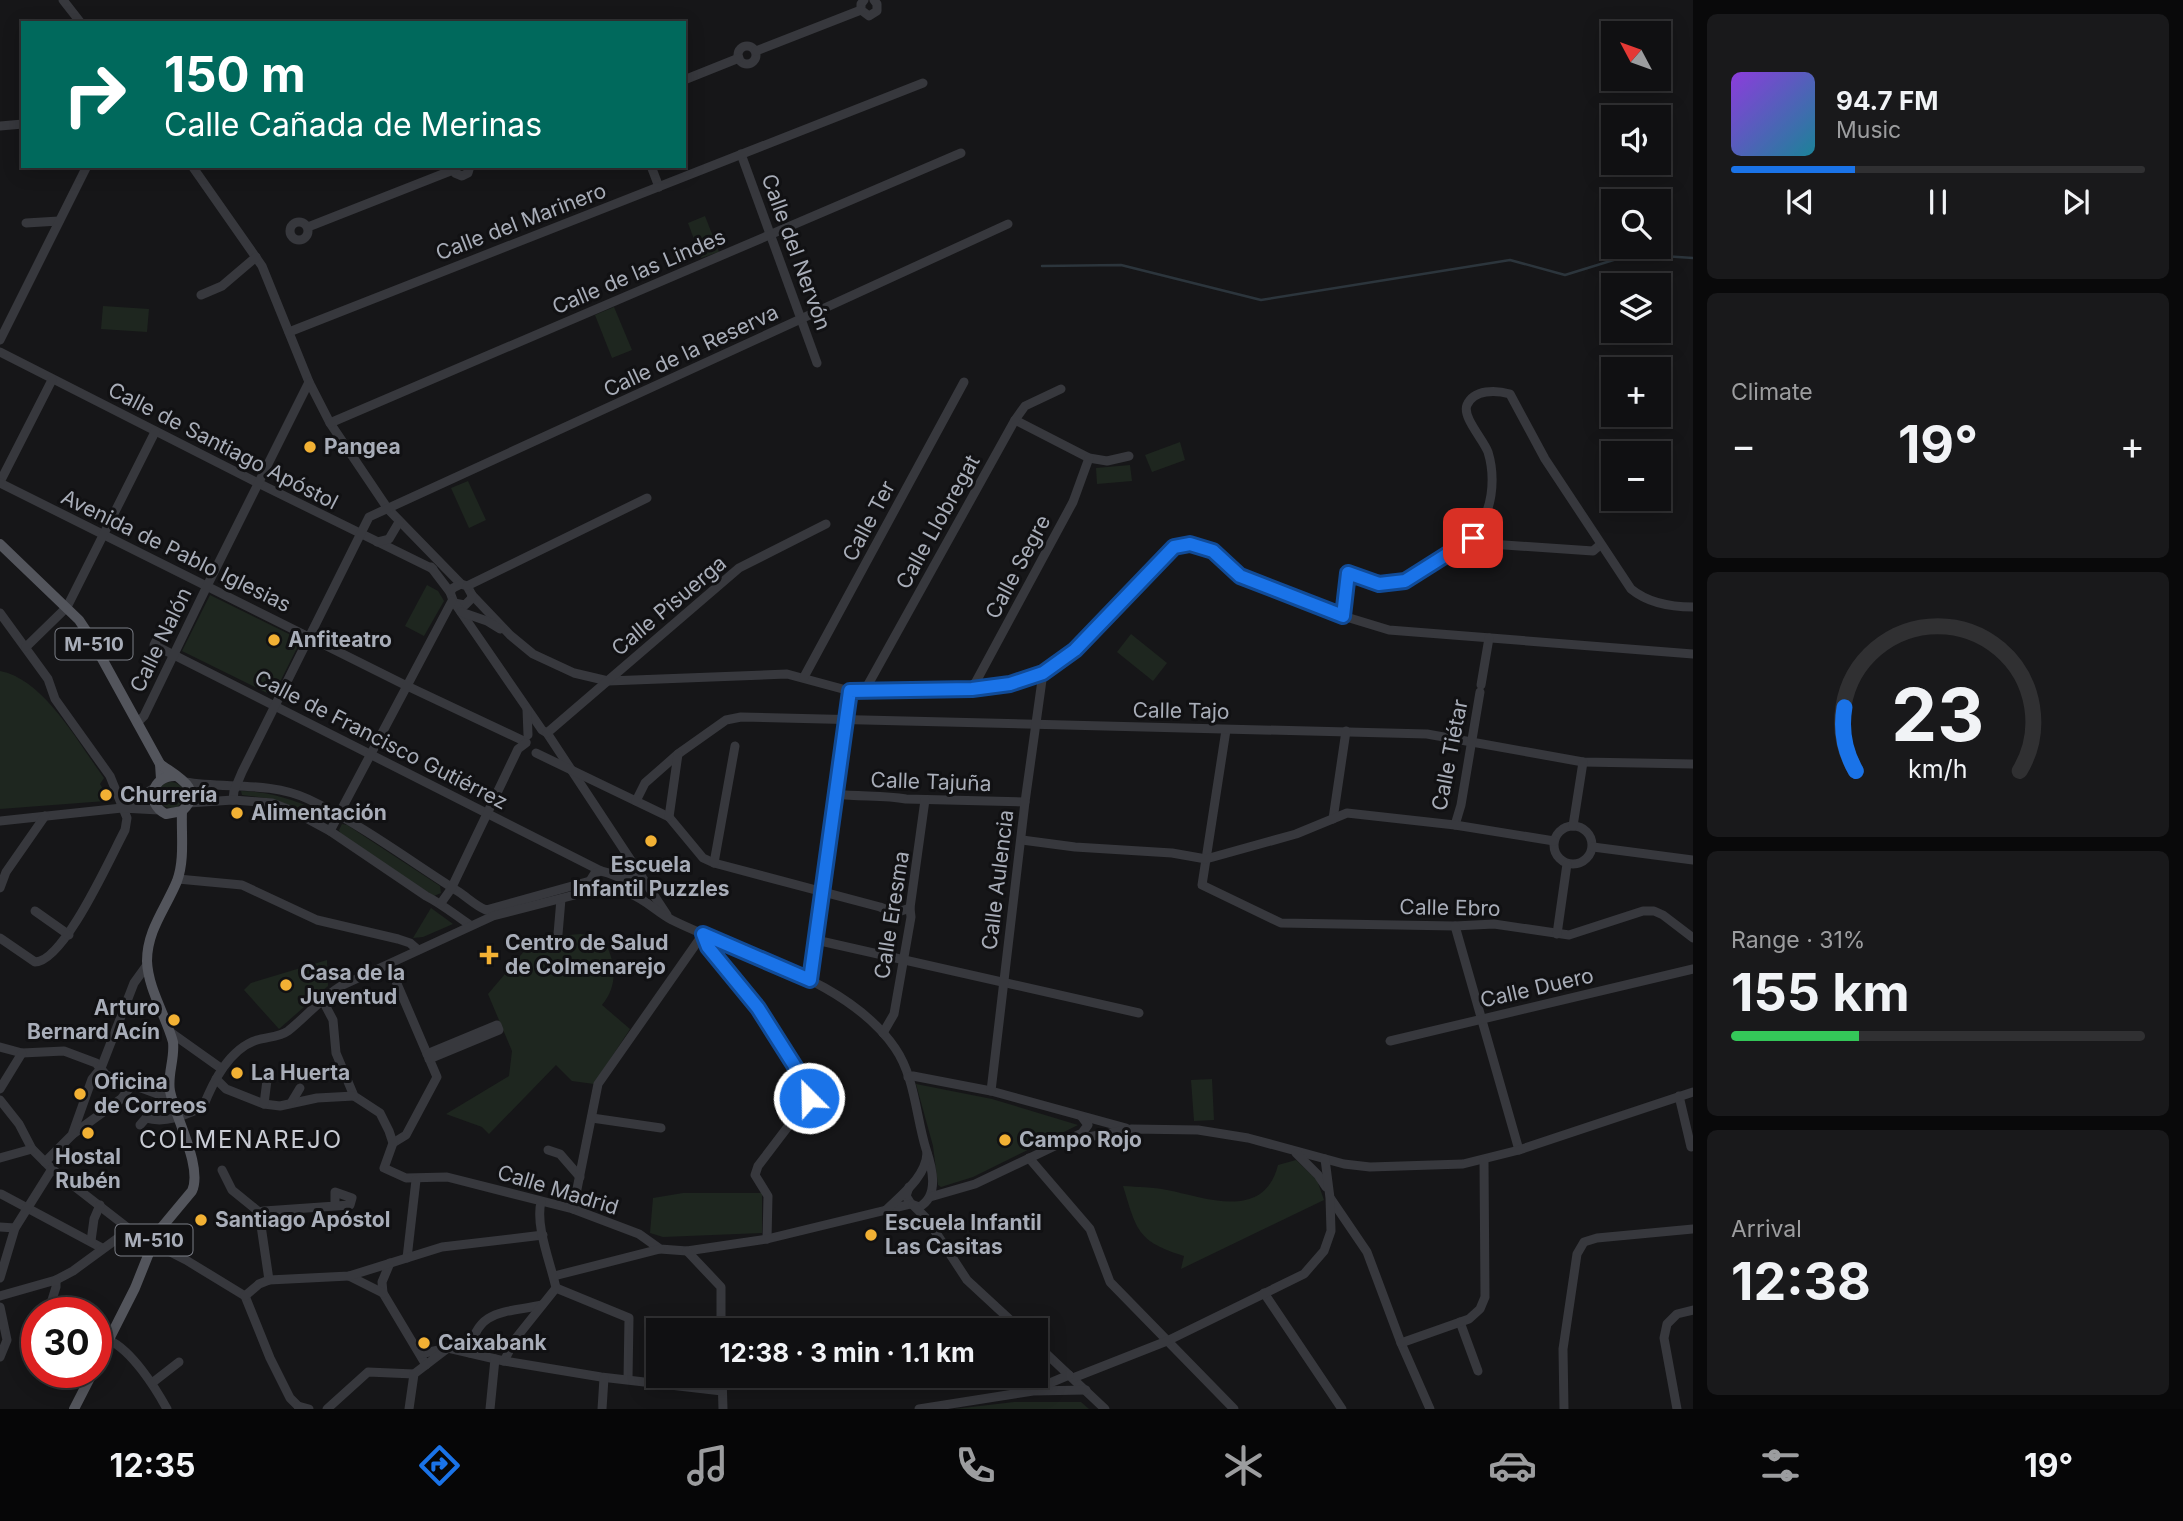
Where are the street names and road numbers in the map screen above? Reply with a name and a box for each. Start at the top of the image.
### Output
street label: Calle del Nervón [757,170,836,333]
street label: Calle del Marinero [432,178,610,266]
street label: Calle de las Lindes [548,224,729,319]
street label: Calle de la Reserva [600,299,782,402]
street label: Calle de Santiago Apóstol [104,377,342,514]
street label: Calle Llobregat [890,450,985,593]
street label: Calle Ter [837,476,900,565]
street label: Avenida de Pablo Iglesias [57,484,295,617]
street label: Calle Segre [980,511,1055,623]
street label: Calle Pisuerga [606,550,731,661]
street label: Calle Nalón [125,583,197,696]
road number: M-510 [56,628,132,660]
street label: Calle de Francisco Gutiérrez [251,665,512,814]
street label: Calle Tajo [1132,697,1230,724]
street label: Calle Tiétar [1426,697,1473,813]
street label: Calle Tajuña [870,767,992,796]
street label: Calle Aulencia [977,808,1019,951]
street label: Calle Eresma [869,849,914,981]
street label: Calle Ebro [1399,894,1501,921]
street label: Calle Duero [1478,962,1596,1013]
street label: Calle Madrid [495,1159,622,1220]
road number: M-510 [116,1224,192,1256]

